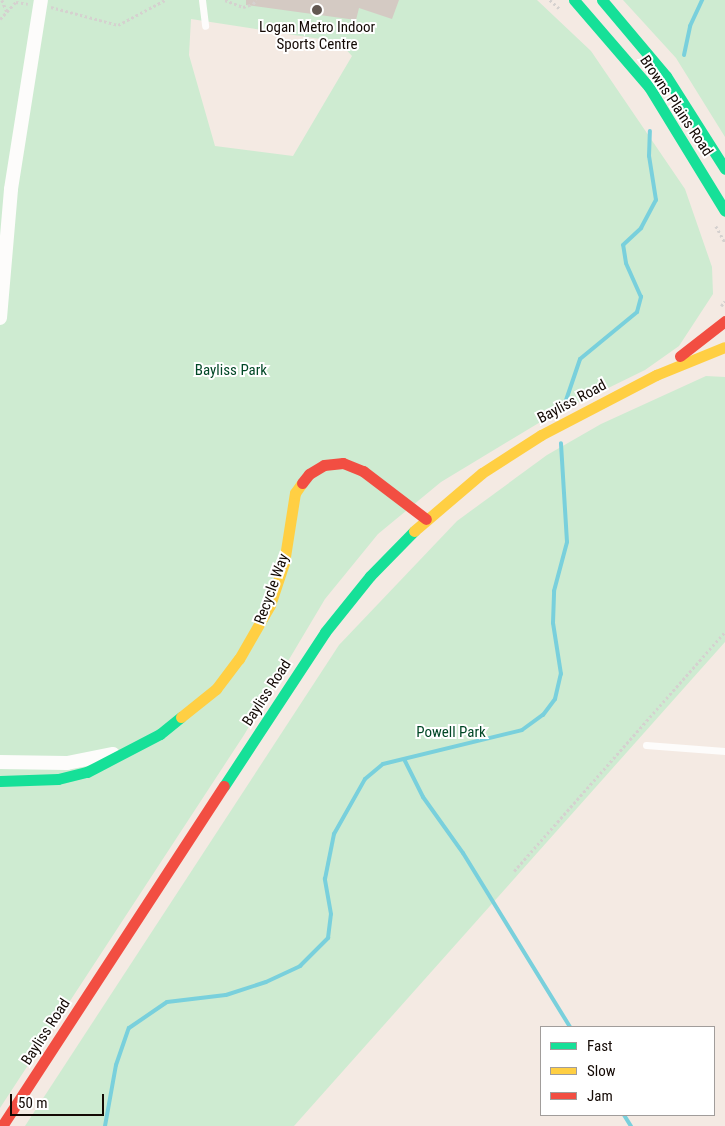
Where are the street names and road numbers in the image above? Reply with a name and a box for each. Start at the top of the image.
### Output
street label: Browns Plains Road [636,52,716,160]
street label: Bayliss Road [534,376,610,428]
street label: Recycle Way [251,551,293,627]
street label: Bayliss Road [239,656,295,730]
street label: Bayliss Road [18,995,74,1069]

